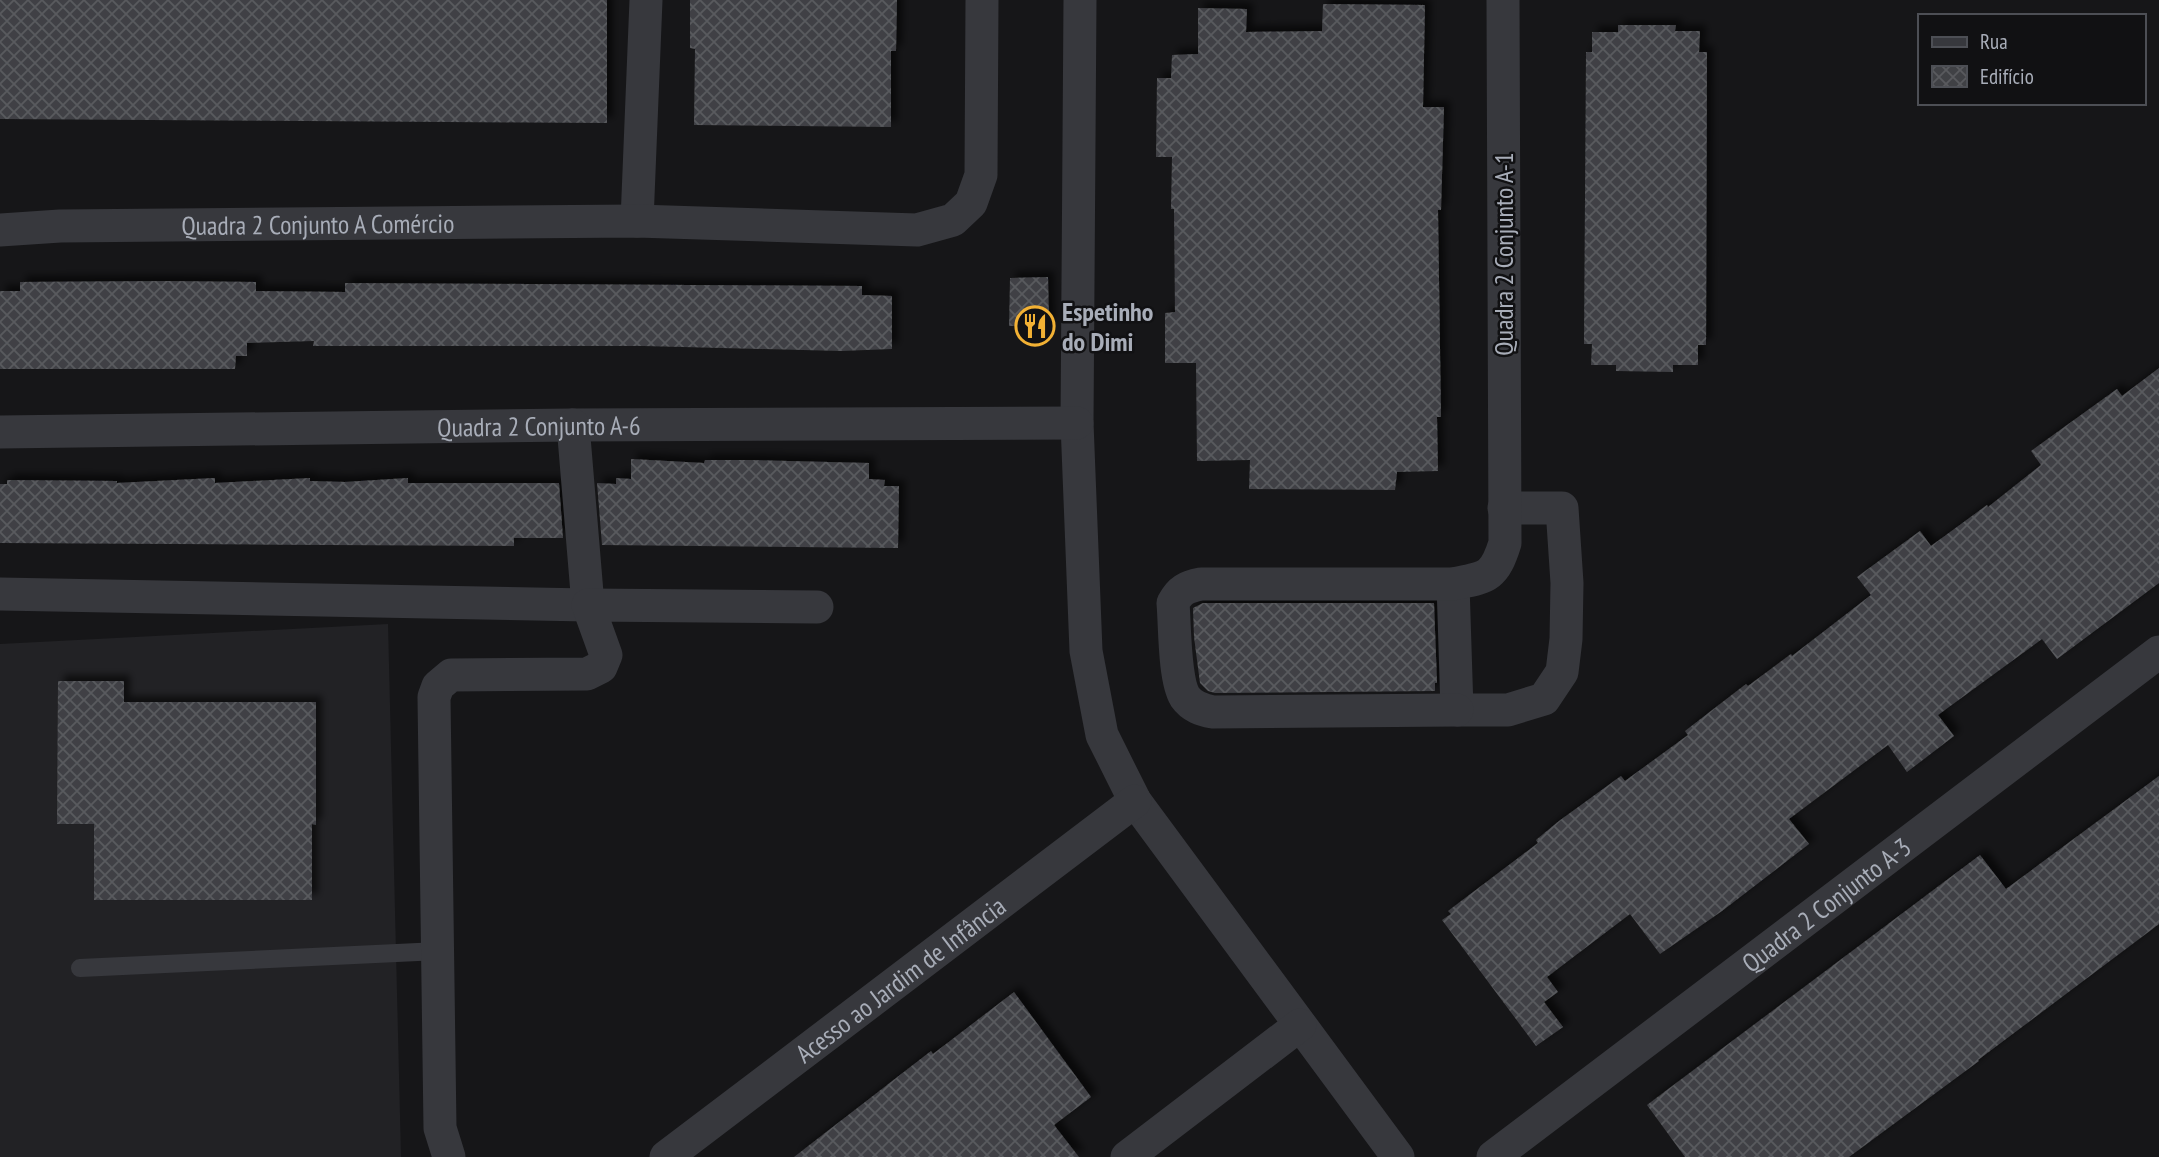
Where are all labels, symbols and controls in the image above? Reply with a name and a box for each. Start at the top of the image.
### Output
legend [1918,14,2145,105]
text: Rua [1980,28,2008,55]
text: Edifício [1980,63,2034,90]
street label: Quadra 2 Conjunto A-1 [1487,152,1520,356]
street label: Quadra 2 Conjunto A Comércio [181,206,455,241]
place label: Espetinho do Dimi [1062,295,1153,358]
restaurant icon: Espetinho do Dimi [1014,305,1056,347]
street label: Quadra 2 Conjunto A-6 [437,408,641,443]
street label: Quadra 2 Conjunto A-3 [1735,830,1917,979]
street label: Acesso ao Jardim de Infância [789,889,1012,1070]

